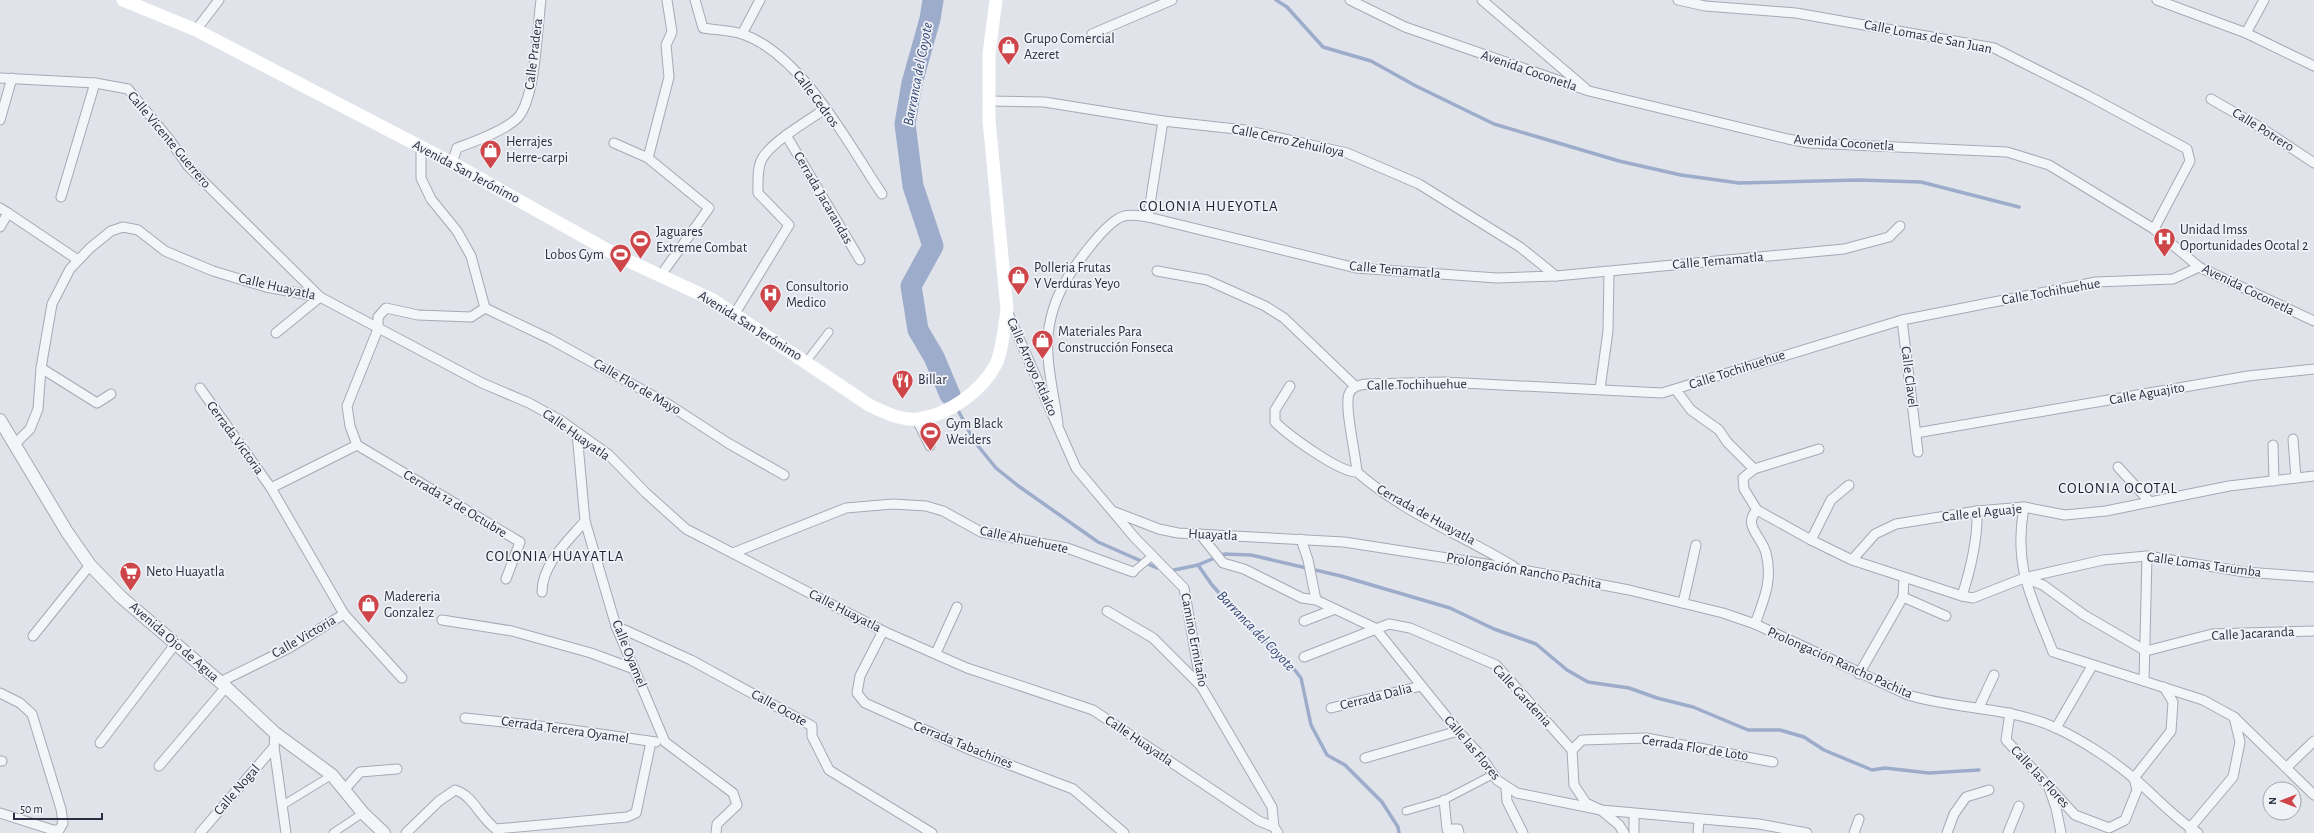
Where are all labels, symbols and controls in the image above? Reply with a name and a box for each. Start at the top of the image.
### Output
street label: Calle Pradera [523,17,545,91]
street label: Calle Lomas de San Juan [1863,18,1993,56]
water label: Barranca del Coyote [901,21,935,127]
place label: Grupo Comercial Azeret [1024,32,1115,62]
shop icon: Grupo Comercial Azeret [996,34,1022,67]
street label: Avenida Coconetla [1479,48,1579,94]
street label: Calle Cedros [790,68,842,130]
street label: Calle Vicente Guerrero [125,89,213,191]
street label: Calle Potrero [2230,106,2296,154]
street label: Calle Cerro Zehuiloya [1230,122,1346,160]
street label: Avenida Coconetla [1793,133,1895,154]
place label: Herrajes Herre-carpi [506,135,568,165]
shop icon: Herrajes Herre-carpi [477,137,503,170]
street label: Avenida San Jerónimo [410,138,522,206]
street label: Cerrada Jacarandas [791,150,855,246]
district label: COLONIA HUEYOTLA [1139,199,1279,214]
place label: Unidad Imss Oportunidades Ocotal 2 [2180,223,2308,253]
place label: Jaguares Extreme Combat [656,225,748,255]
hospital icon: Unidad Imss Oportunidades Ocotal 2 [2151,225,2177,258]
sports icon: Jaguares Extreme Combat [627,227,653,260]
sports icon: Lobos Gym [607,242,633,275]
place label: Lobos Gym [545,248,604,262]
street label: Calle Temamatla [1672,250,1765,272]
street label: Calle Temamatla [1349,259,1442,281]
place label: Polleria Frutas Y Verduras Yeyo [1034,261,1120,291]
street label: Avenida Coconetla [2200,262,2297,319]
shop icon: Polleria Frutas Y Verduras Yeyo [1005,263,1031,296]
street label: Calle Huayatla [237,271,318,303]
street label: Calle Tochihuehue [2001,276,2101,308]
place label: Consultorio Medico [786,280,849,310]
hospital icon: Consultorio Medico [757,282,783,315]
street label: Avenida San Jerónimo [696,288,804,364]
street label: Calle Arroyo Atlalco [1004,316,1060,418]
place label: Materiales Para Construcción Fonseca [1058,325,1174,355]
shop icon: Materiales Para Construcción Fonseca [1030,327,1056,360]
street label: Calle Clavel [1898,345,1920,409]
street label: Calle Tochihuehue [1687,348,1787,392]
street label: Calle Flor de Mayo [591,356,683,418]
restaurant icon: Billar [889,367,915,400]
place label: Billar [918,373,947,387]
street label: Calle Tochihuehue [1367,377,1467,393]
street label: Calle Aguajito [2108,380,2186,408]
street label: Cerrada Victoria [204,399,267,478]
street label: Calle Huayatla [540,407,613,464]
place label: Gym Black Weiders [946,417,1003,447]
sports icon: Gym Black Weiders [918,419,944,452]
street label: Cerrada 12 de Octubre [401,468,509,540]
district label: COLONIA OCOTAL [2058,481,2178,496]
street label: Cerrada de Huayatla [1374,482,1478,548]
street label: Calle el Aguaje [1941,502,2023,524]
street label: Calle Ahuehuete [979,524,1069,556]
street label: Huayatla [1188,527,1239,543]
district label: COLONIA HUAYATLA [486,549,624,564]
street label: Prolongación Rancho Pachita [1445,550,1603,592]
street label: Calle Lomas Tarumba [2146,550,2263,580]
supermarket icon: Neto Huayatla [117,559,143,592]
place label: Neto Huayatla [146,565,225,579]
street label: Calle Huayatla [807,587,884,635]
water label: Barranca del Coyote [1214,588,1298,674]
place label: Madereria Gonzalez [384,590,441,620]
shop icon: Madereria Gonzalez [355,592,381,625]
street label: Camino Ermitaño [1178,592,1210,688]
street label: Avenida Ojo de Agua [127,600,222,685]
street label: Calle Victoria [270,613,339,661]
street label: Calle Oyamel [609,618,649,690]
street label: Prolongación Rancho Pachita [1765,625,1915,702]
street label: Calle Jacaranda [2211,625,2295,643]
street label: Calle Gardenia [1490,662,1555,730]
street label: Cerrada Dalia [1339,681,1414,713]
street label: Calle Ocote [749,687,809,729]
street label: Calle Huayatla [1102,713,1176,769]
street label: Calle las Flores [1441,713,1503,783]
street label: Cerrada Tercera Oyamel [500,714,630,746]
street label: Cerrada Tabachines [911,719,1015,771]
street label: Cerrada Flor de Loto [1641,733,1749,763]
street label: Calle las Flores [2008,743,2072,811]
street label: Calle Nogal [211,762,263,818]
north arrow [2262,781,2302,821]
scale bar [14,795,102,821]
text: N [2267,797,2278,805]
text: 50 m [20,803,43,815]

